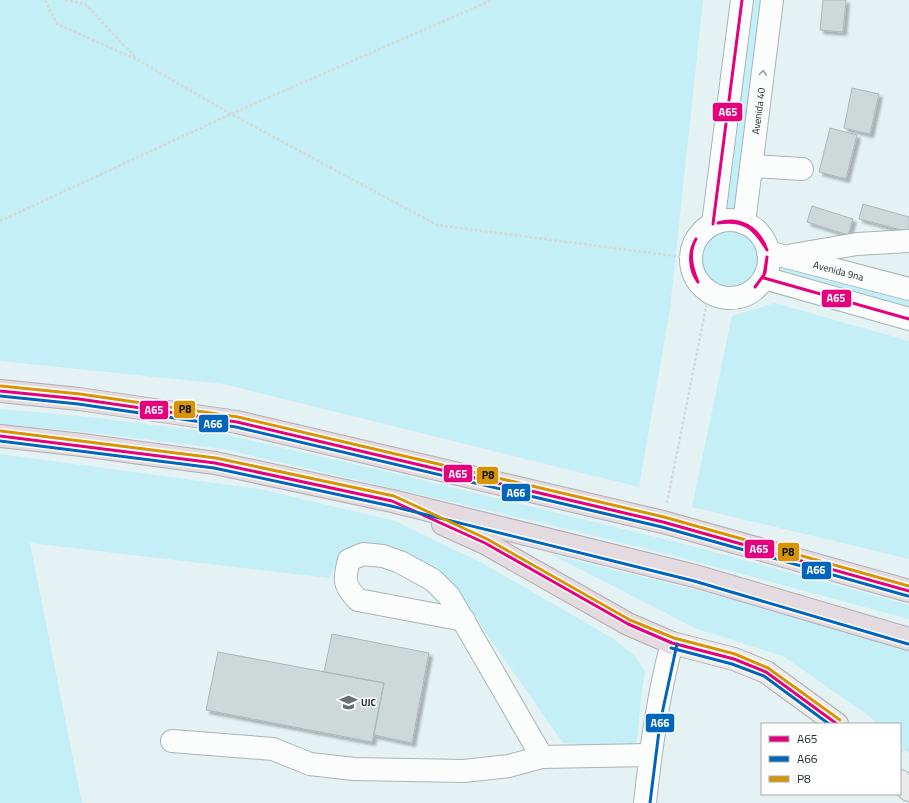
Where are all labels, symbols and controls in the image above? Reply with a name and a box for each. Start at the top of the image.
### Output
one-way arrow [758,70,767,76]
street label: Avenida 40 [748,86,768,135]
line badge: A65 [712,102,743,122]
text: A65 [719,104,737,120]
street label: Avenida 9na [812,257,866,284]
line badge: A65 [821,289,852,308]
text: A65 [827,290,845,306]
line badge: A65 [139,400,169,420]
line badge: P8 [173,400,196,419]
text: P8 [179,401,191,417]
text: A65 [145,402,163,418]
line badge: A66 [198,414,229,433]
text: A66 [204,416,222,432]
line badge: A65 [443,464,473,483]
text: A65 [449,466,467,482]
line badge: P8 [476,466,499,485]
text: P8 [482,467,494,483]
line badge: A66 [501,483,531,502]
text: A66 [507,485,525,501]
line badge: A65 [744,539,775,559]
text: A65 [750,541,768,557]
line badge: P8 [777,542,800,562]
text: P8 [782,544,794,560]
line badge: A66 [801,561,832,580]
text: A66 [807,562,825,578]
school or university icon: UJC [338,692,358,712]
place label: UJC [361,695,377,710]
line badge: A66 [645,713,675,733]
text: A66 [651,715,669,731]
legend [761,723,901,795]
text: A65 [797,729,818,748]
text: A66 [797,749,818,768]
text: P8 [797,769,811,788]

